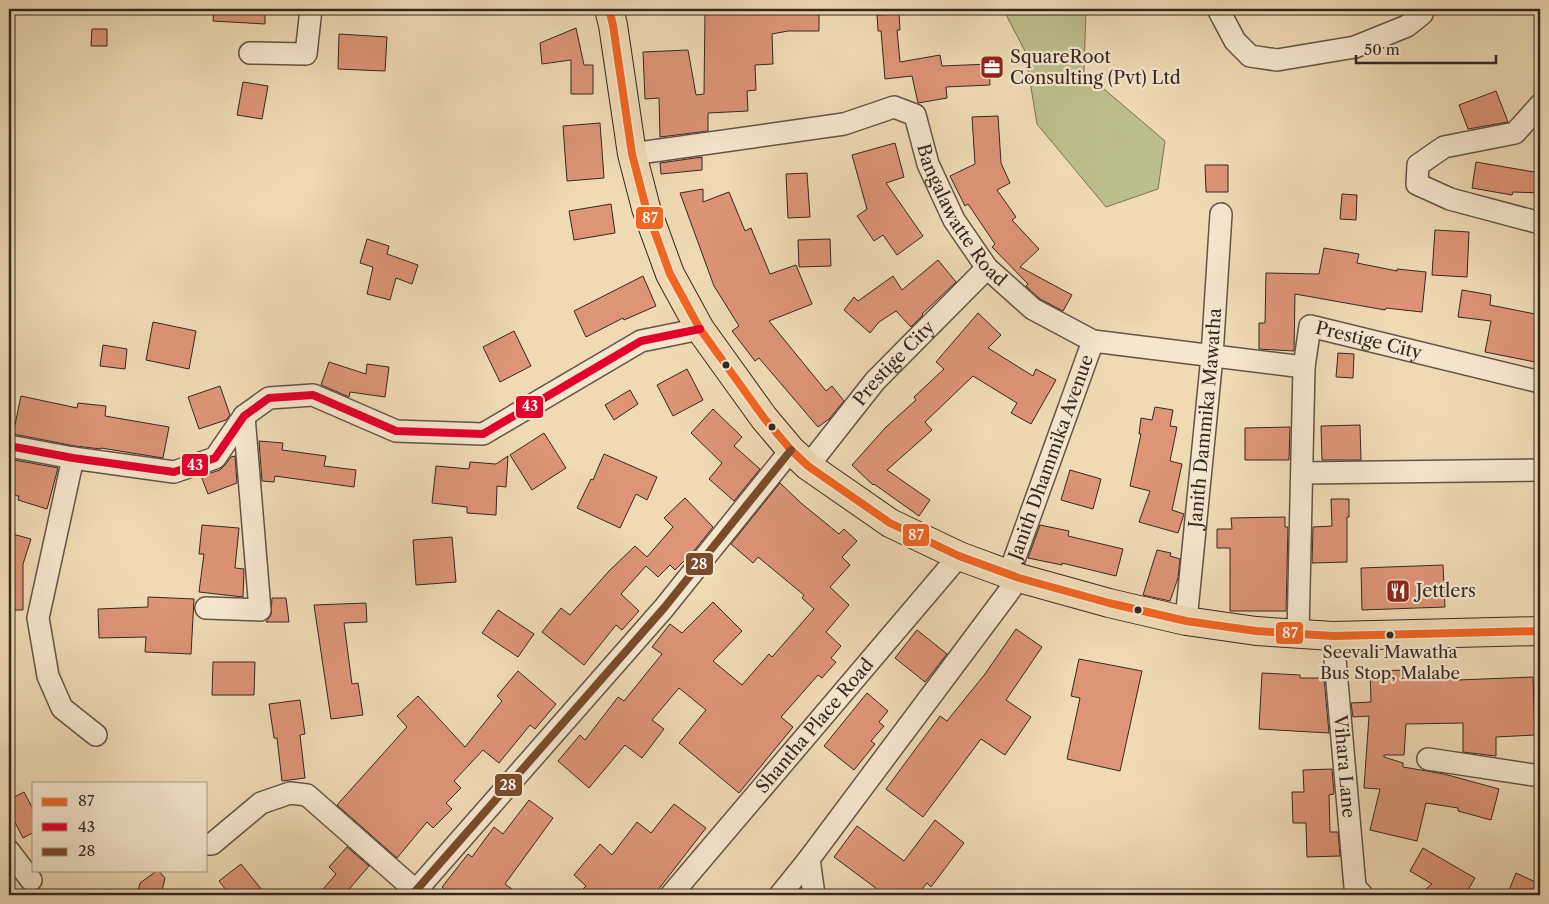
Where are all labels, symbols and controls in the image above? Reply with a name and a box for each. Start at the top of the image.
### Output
scale bar [1356,32,1496,64]
text: 50 m [1364,40,1400,59]
place label: SquareRoot Consulting (Pvt) Ltd [1010,46,1181,89]
office icon: SquareRoot Consulting (Pvt) Ltd [979,54,1005,80]
street label: Bangalawatte Road [912,141,1011,291]
line badge: 87 [635,206,664,230]
text: 87 [642,209,659,227]
street label: Janith Dammika Mawatha [1184,307,1226,532]
street label: Prestige City [849,316,940,410]
street label: Prestige City [1313,317,1425,364]
street label: Janith Dhammika Avenue [1003,352,1098,566]
unlabelled marker [721,360,731,370]
line badge: 43 [515,395,544,419]
text: 43 [522,397,538,415]
unlabelled marker [767,422,777,432]
line badge: 43 [181,453,209,477]
text: 43 [187,456,203,474]
line badge: 87 [902,523,930,547]
text: 87 [908,526,925,544]
line badge: 28 [685,552,714,576]
text: 28 [691,555,707,573]
restaurant icon: Jettlers [1385,578,1411,604]
place label: Jettlers [1413,580,1476,602]
unlabelled marker [1133,605,1143,615]
line badge: 87 [1275,621,1304,645]
text: 87 [1282,624,1299,642]
marker: Seevali Mawatha Bus Stop, Malabe [1385,630,1395,640]
place label: Seevali Mawatha Bus Stop, Malabe [1320,642,1460,683]
street label: Shantha Place Road [751,654,878,798]
street label: Vihara Lane [1329,713,1360,819]
line badge: 28 [494,773,523,797]
text: 28 [500,776,516,794]
legend [32,782,208,872]
text: 87 [78,791,95,810]
text: 43 [78,817,95,836]
text: 28 [78,841,96,860]

